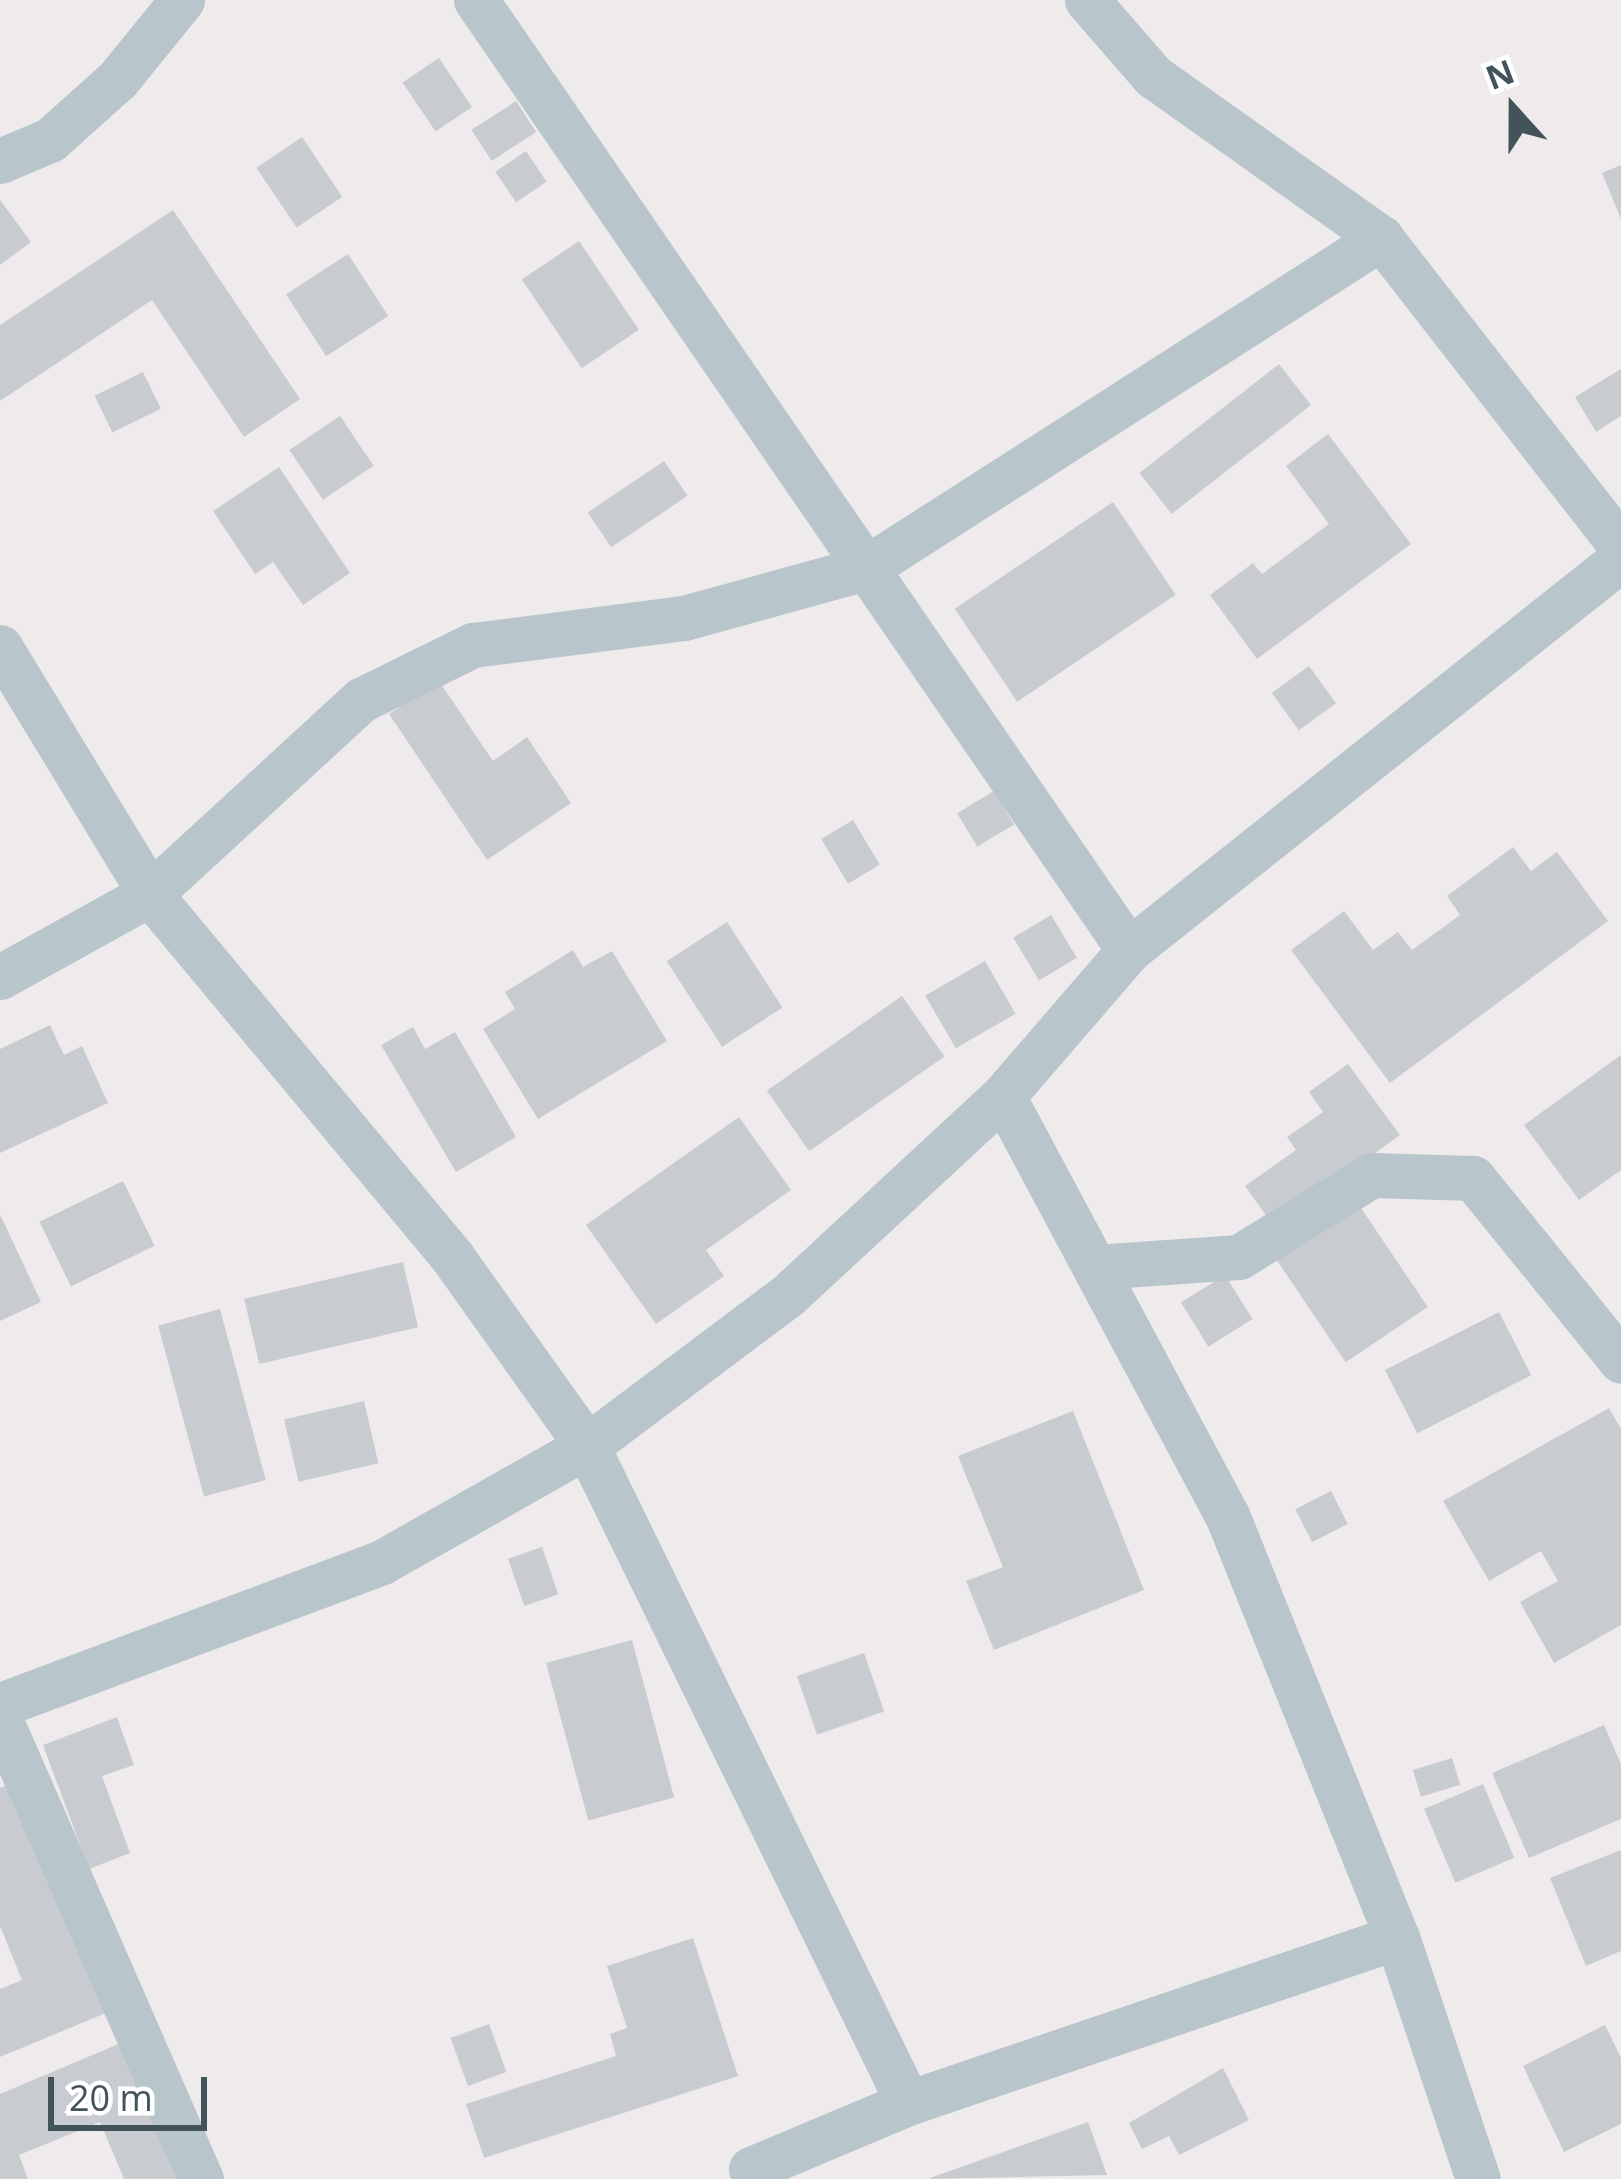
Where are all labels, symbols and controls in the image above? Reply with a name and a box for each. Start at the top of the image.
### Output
north arrow [1453,48,1573,168]
text: N [1479,48,1521,100]
scale bar [54,2053,213,2127]
text: 20 m [69,2073,153,2122]

